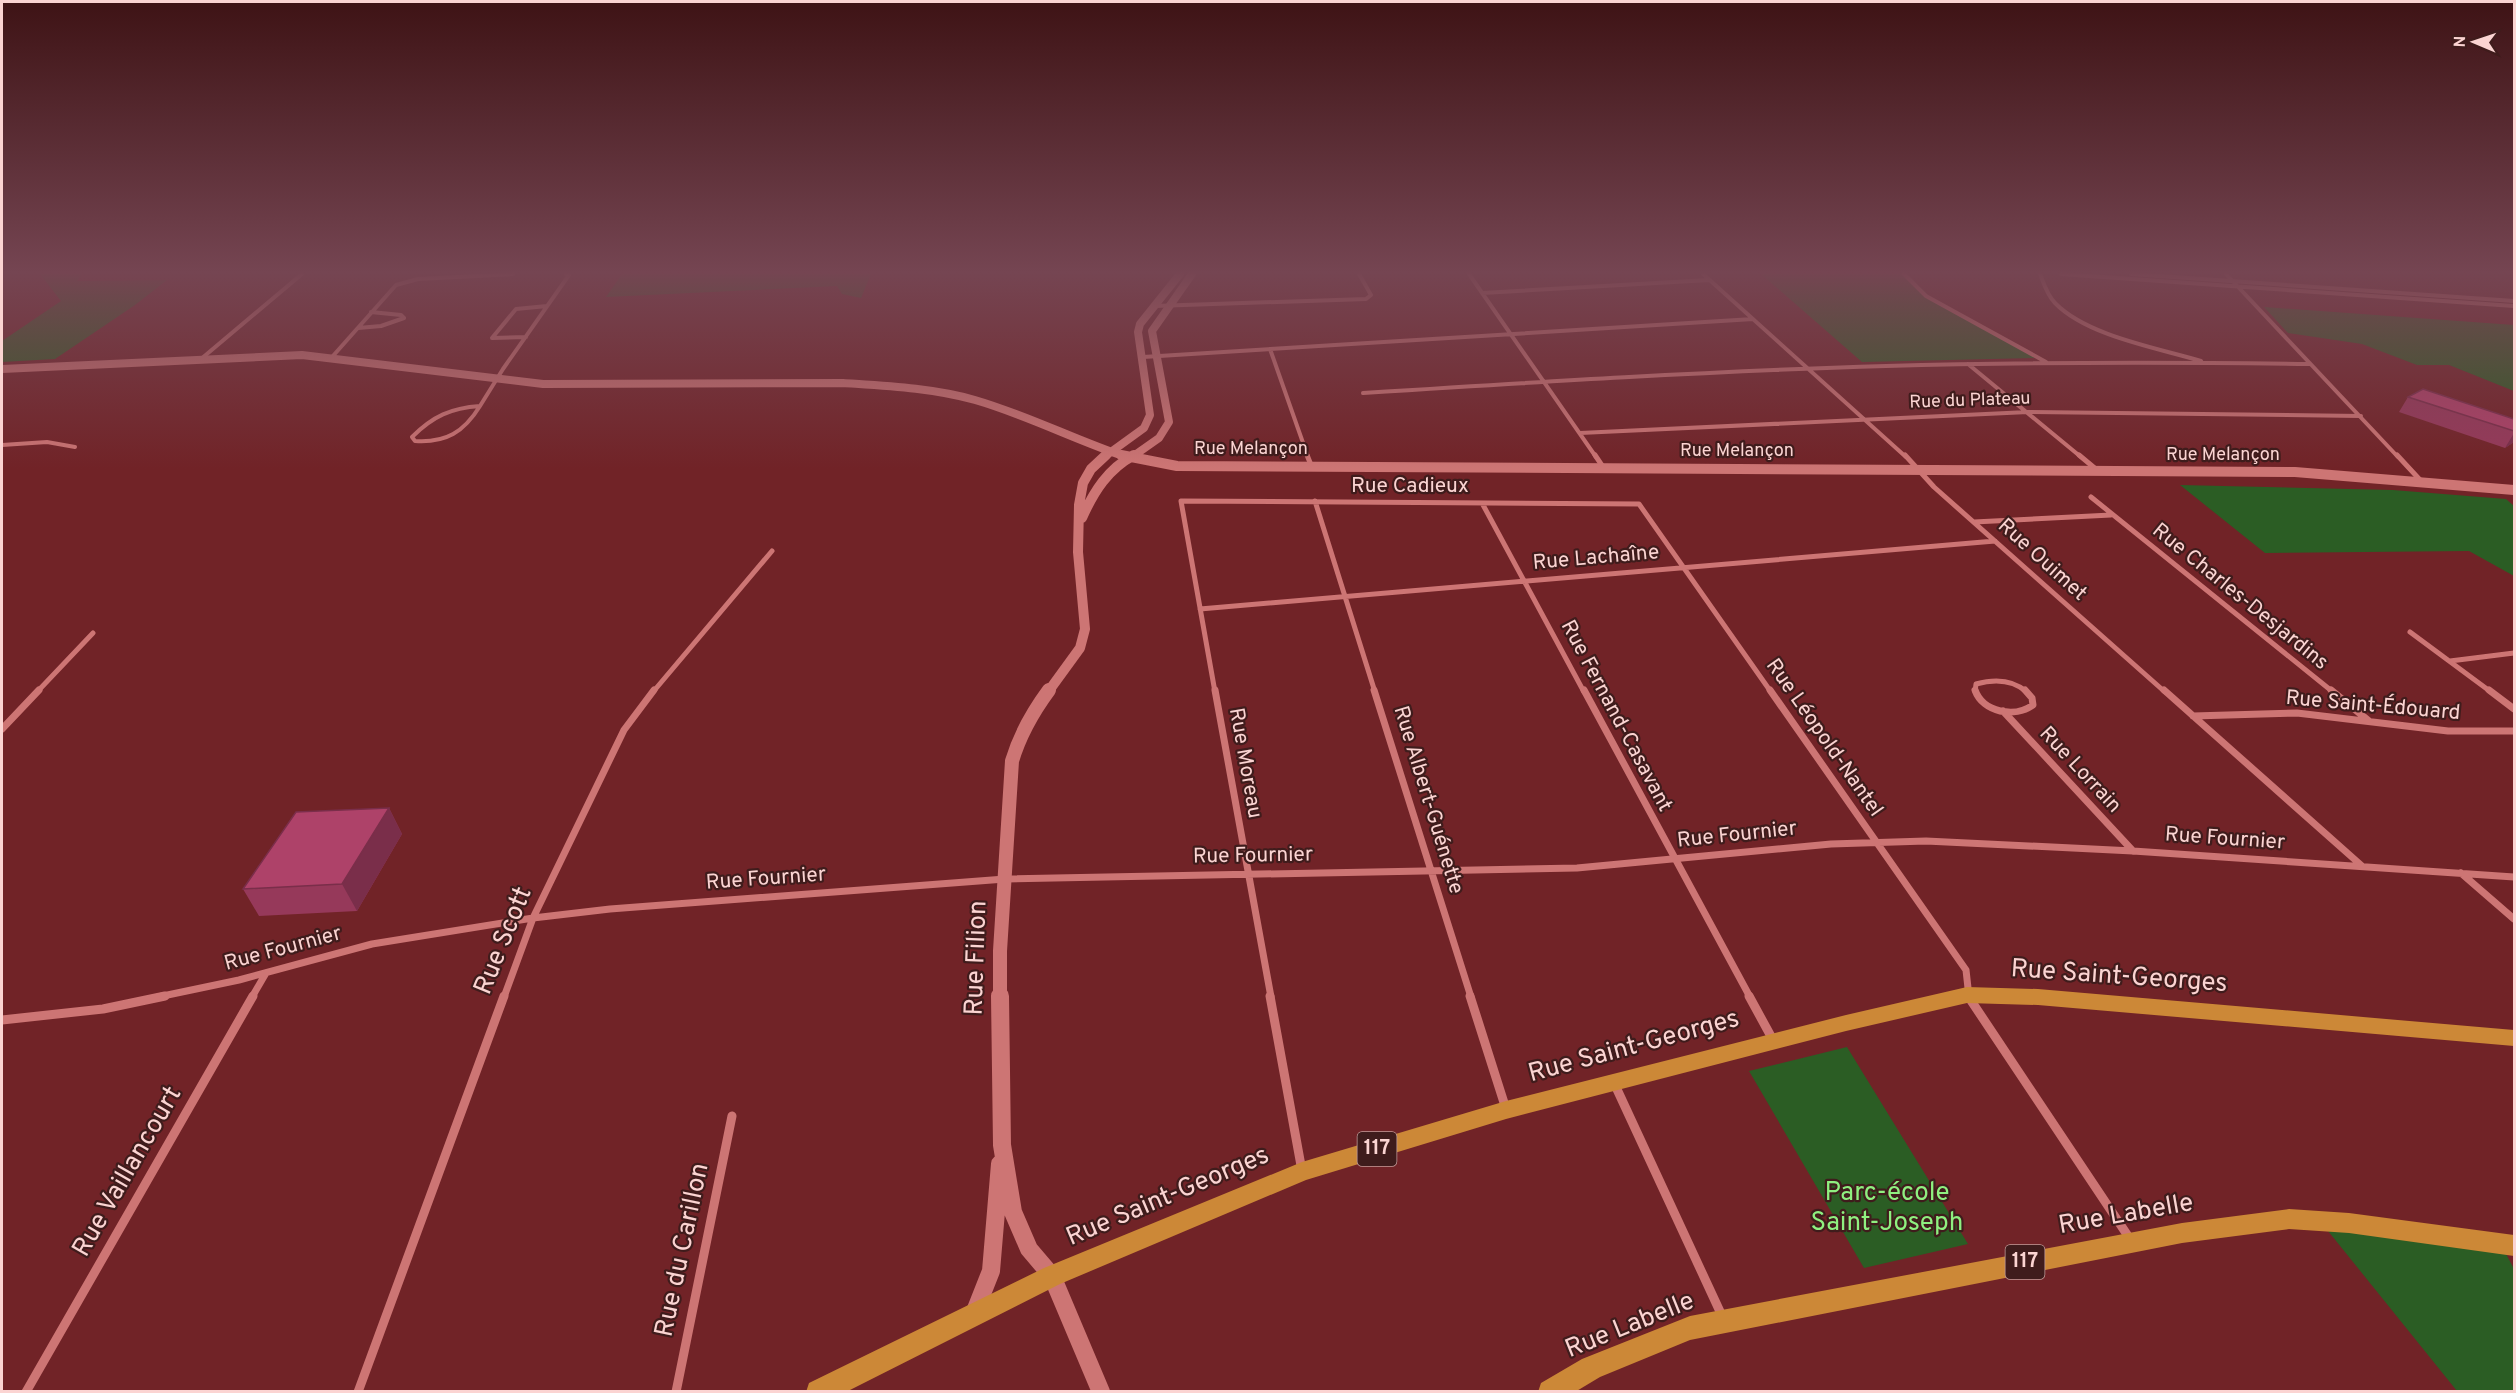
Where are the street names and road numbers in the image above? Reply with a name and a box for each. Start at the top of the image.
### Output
street label: Rue du Plateau [1909,387,2031,415]
street label: Rue Melançon [1194,438,1308,461]
street label: Rue Melançon [1680,440,1794,463]
street label: Rue Melançon [2166,444,2280,467]
street label: Rue Cadieux [1351,473,1469,500]
street label: Rue Ouimet [1992,513,2092,607]
street label: Rue Charles-Desjardins [2146,518,2334,676]
street label: Rue Lachaîne [1532,539,1660,577]
street label: Rue Fernand-Casavant [1554,616,1678,816]
street label: Rue Léopold-Nantel [1759,654,1889,822]
street label: Rue Saint-Édouard [2285,684,2462,727]
street label: Rue Albert-Guénette [1387,703,1469,897]
street label: Rue Moreau [1222,706,1268,820]
street label: Rue Lorrain [2033,721,2127,819]
street label: Rue Fournier [1676,815,1798,855]
street label: Rue Fournier [2164,821,2286,857]
street label: Rue Fournier [1193,841,1313,871]
street label: Rue Fournier [705,861,827,897]
street label: Rue Scott [467,882,541,1000]
street label: Rue Filion [959,900,995,1016]
street label: Rue Fournier [221,920,345,978]
street label: Rue Saint-Georges [2009,953,2229,1001]
street label: Rue Saint-Georges [1525,1003,1743,1091]
street label: Rue Vaillancourt [66,1081,190,1263]
road number: 117 [1358,1132,1396,1166]
street label: Rue Saint-Georges [1062,1139,1274,1255]
street label: Rue du Carillon [648,1160,718,1340]
street label: Rue Labelle [2056,1187,2196,1243]
road number: 117 [2006,1245,2044,1279]
street label: Rue Labelle [1561,1285,1699,1367]

